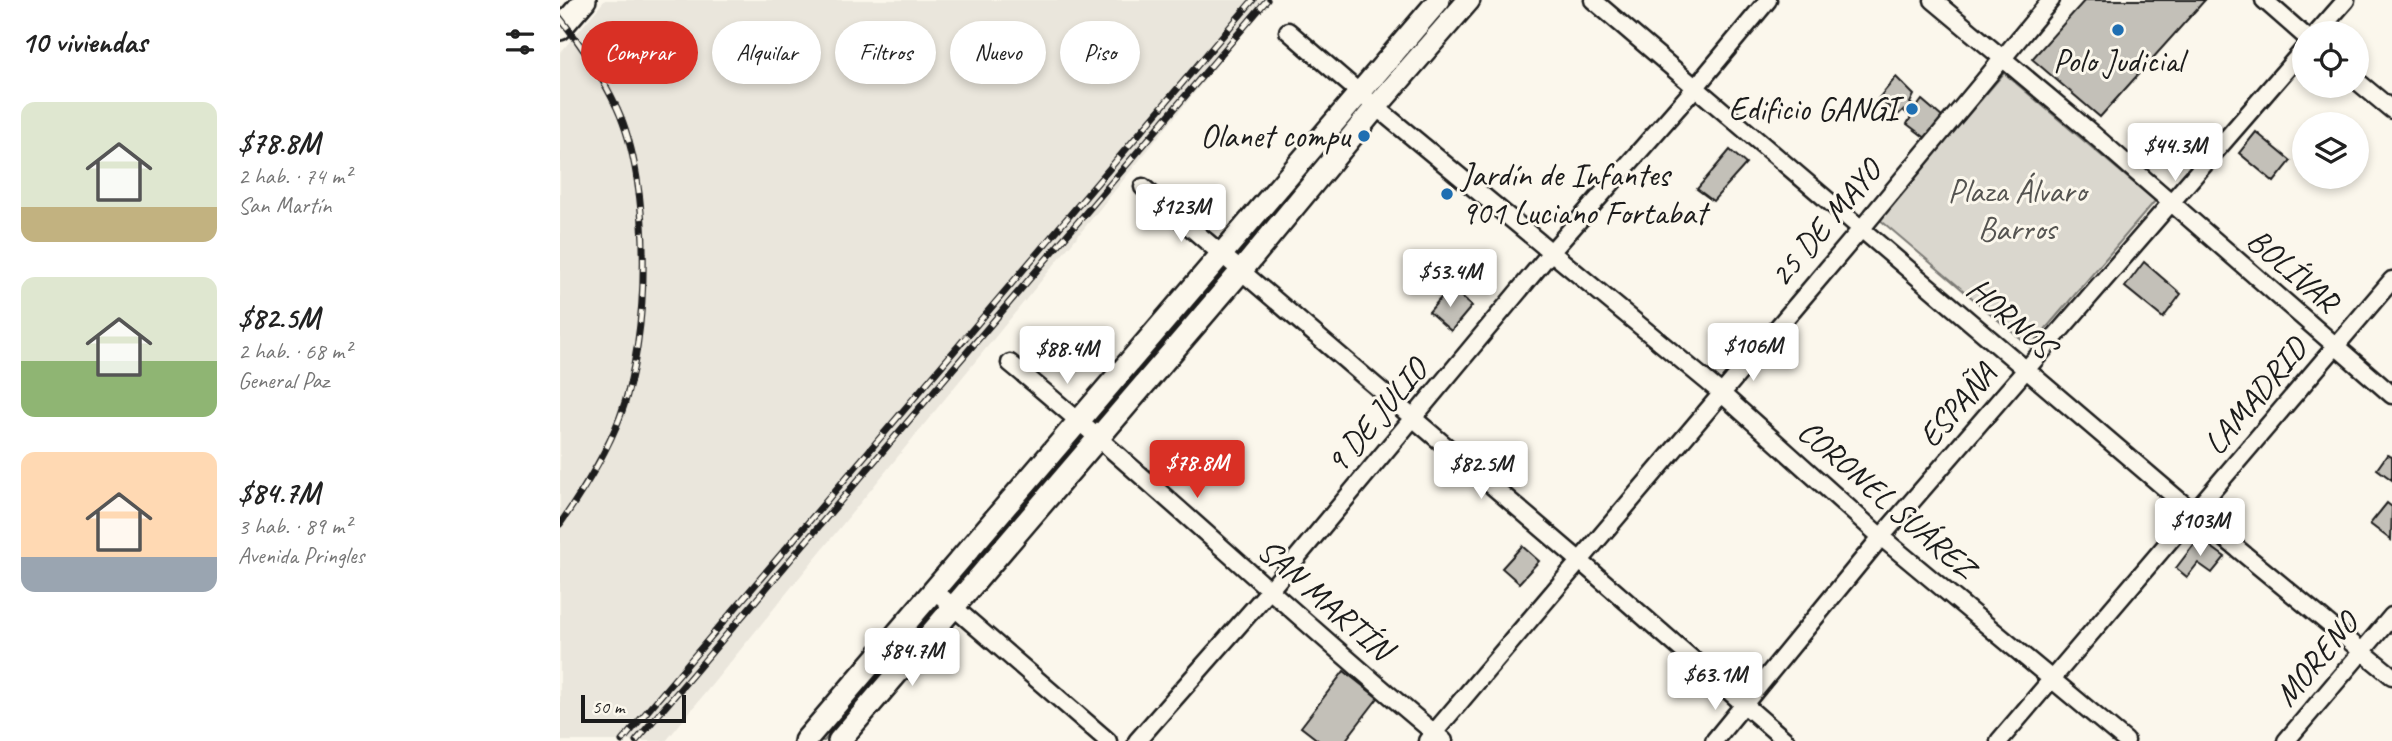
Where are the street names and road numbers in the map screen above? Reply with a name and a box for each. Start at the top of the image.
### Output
street label: 25 DE MAYO [1760,148,1893,295]
street label: BOLÍVAR [2239,219,2350,324]
street label: HORNOS [1959,268,2068,370]
street label: LAMADRID [2194,327,2318,463]
street label: 9 DE JULIO [1316,347,1438,482]
street label: ESPAÑA [1909,353,2006,456]
street label: CORONEL SUÁREZ [1789,410,1988,591]
street label: SAN MARTÍN [1249,529,1405,672]
street label: MORENO [2265,601,2370,714]

